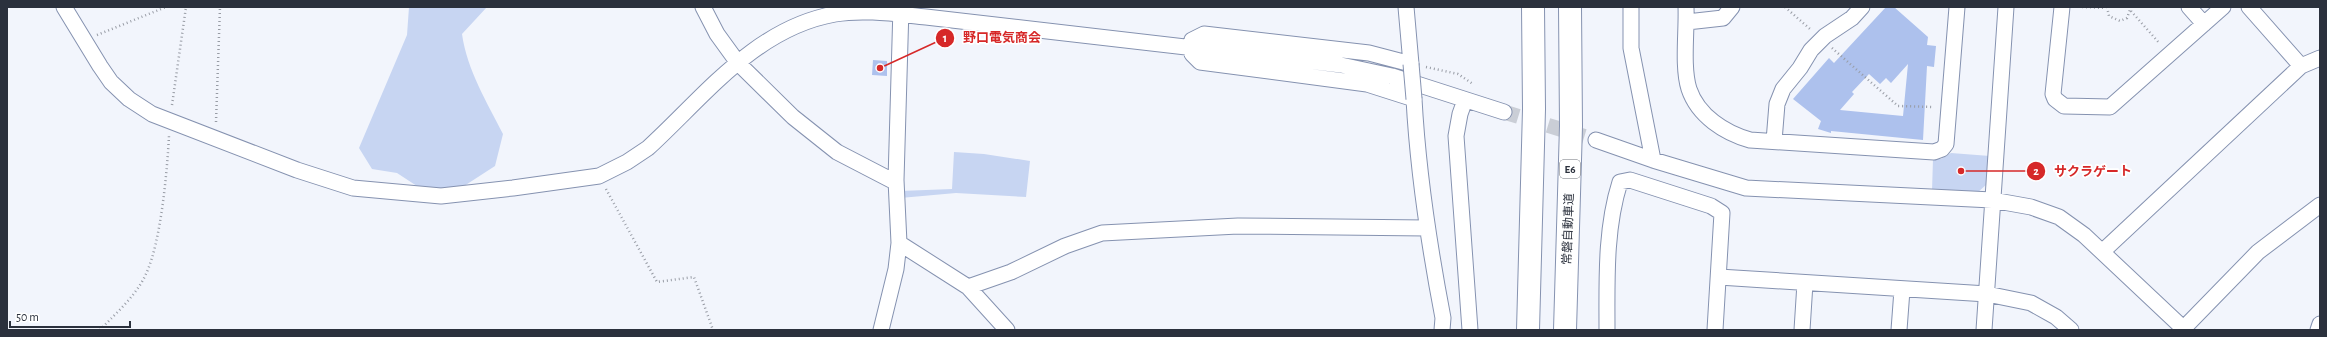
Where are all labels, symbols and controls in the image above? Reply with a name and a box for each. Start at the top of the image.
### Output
callout: 野口電気商会 [935,25,1049,50]
text: 野口電気商会 [963,30,1041,45]
text: 1 [943,32,947,44]
callout: サクラゲート [2026,159,2140,184]
road number: E6 [1560,160,1580,178]
text: サクラゲート [2054,164,2132,179]
text: 2 [2033,165,2039,177]
street label: 常磐自動車道 [1560,193,1575,265]
scale bar [10,303,130,329]
text: 50 m [16,311,39,323]

